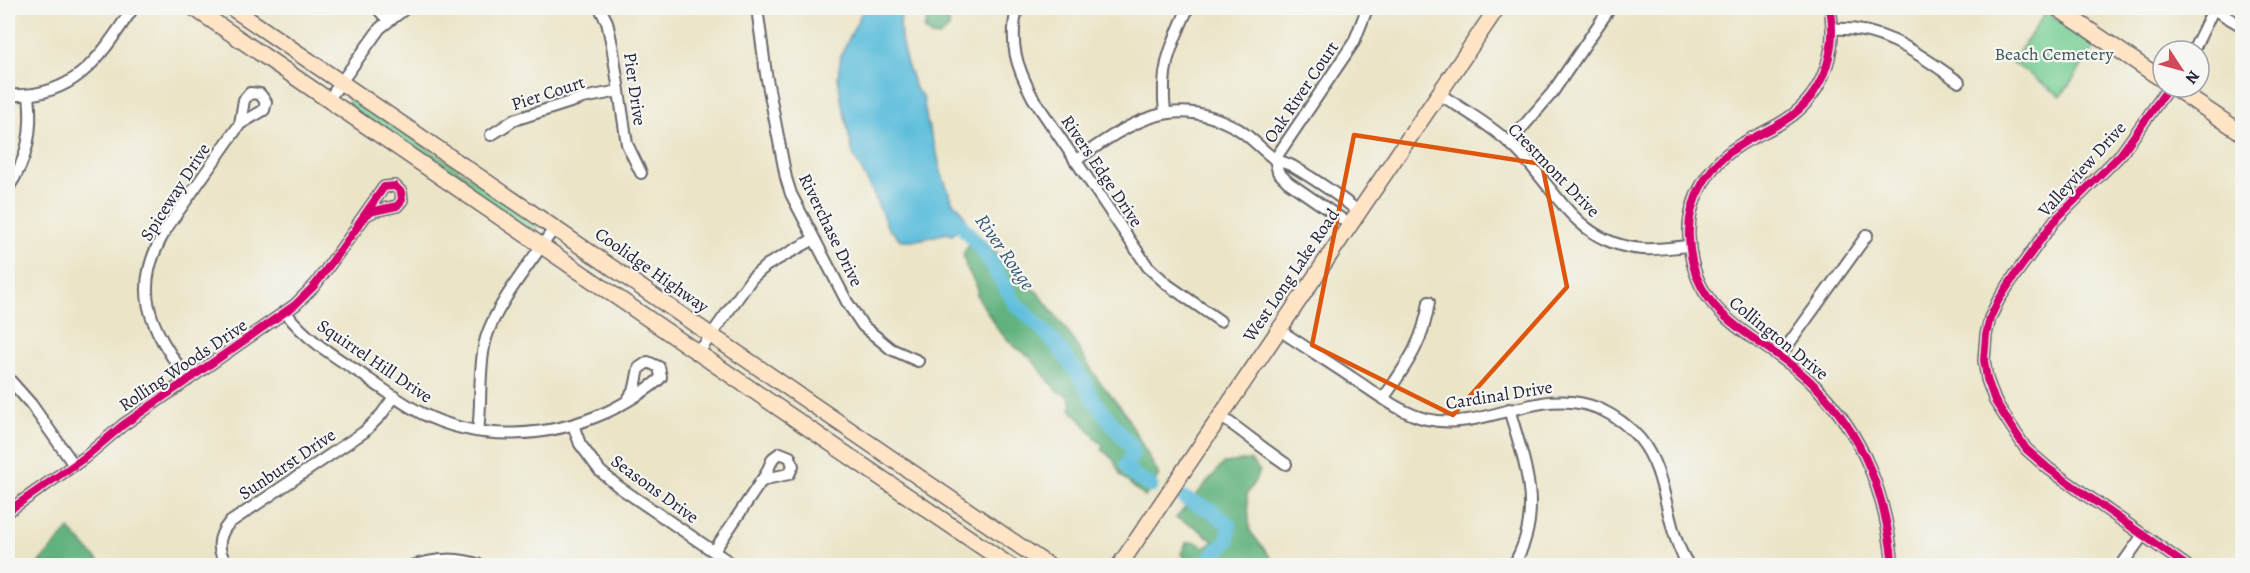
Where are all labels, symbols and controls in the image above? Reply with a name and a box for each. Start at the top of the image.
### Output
street label: Oak River Court [1258,36,1344,148]
north arrow [2151,39,2211,99]
park label: Beach Cemetery [1994,42,2114,66]
street label: Pier Drive [618,51,652,127]
text: N [2180,66,2205,89]
street label: Pier Court [508,70,588,116]
street label: Rivers Edge Drive [1056,110,1148,232]
street label: Valleyview Drive [2032,116,2131,223]
street label: Crestmont Drive [1503,118,1605,222]
street label: Spiceway Drive [134,138,216,246]
street label: Riverchase Drive [793,169,869,291]
street label: West Long Lake Road [1237,203,1345,347]
water label: River Rouge [969,208,1041,296]
street label: Coolidge Highway [590,222,714,319]
street label: Collington Drive [1724,290,1834,386]
street label: Rolling Woods Drive [114,313,252,417]
street label: Squirrel Hill Drive [313,314,437,408]
street label: Cardinal Drive [1444,375,1554,415]
street label: Sunburst Drive [234,423,340,505]
street label: Seasons Drive [606,449,704,529]

